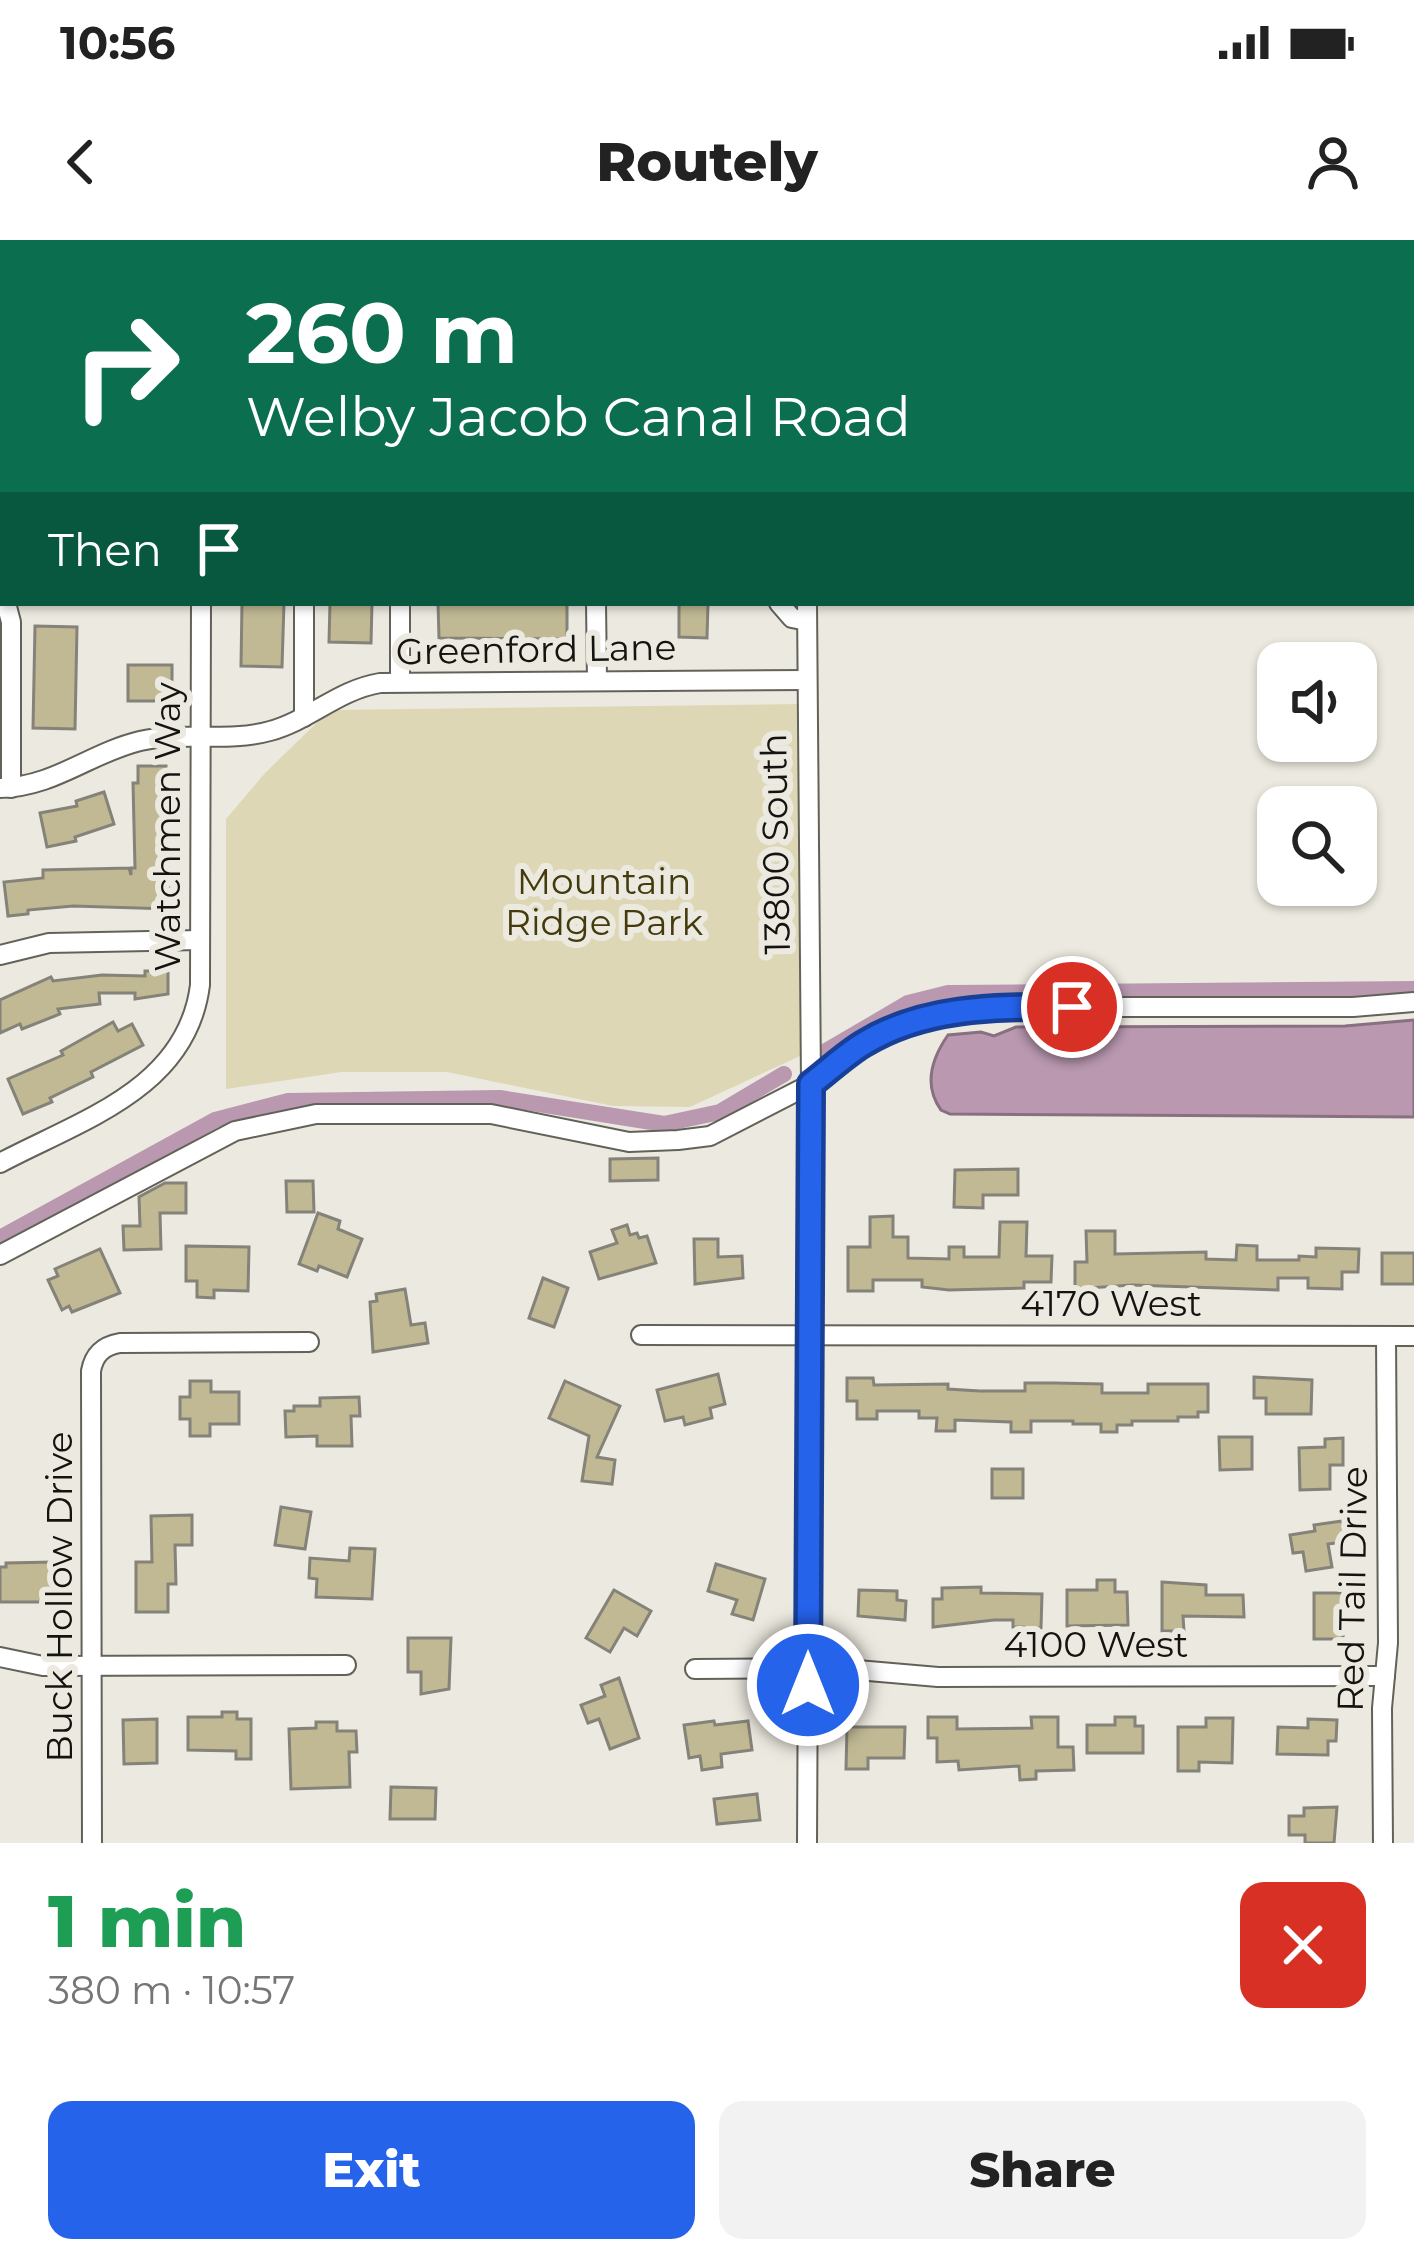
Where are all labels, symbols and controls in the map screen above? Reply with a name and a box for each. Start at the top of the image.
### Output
text: 10:56 [60,15,175,70]
icon: back [48,129,114,195]
text: Routely [596,129,818,195]
icon: person [1300,129,1366,195]
text: 260 m [246,282,518,384]
icon: right [48,288,204,444]
text: Welby Jacob Canal Road [246,384,911,450]
icon: arrive [186,516,252,582]
text: Then [48,522,162,577]
street label: Greenford Lane [395,625,677,673]
map controls [1257,642,1377,906]
button: sound [1257,642,1377,762]
street label: Watchmen Way [145,682,189,972]
street label: 13800 South [751,733,799,955]
button: search [1257,786,1377,906]
park label: Mountain Ridge Park [505,859,704,944]
pin [1021,956,1123,1058]
icon: arrive [1039,974,1105,1040]
street label: 4170 West [1020,1281,1202,1325]
street label: Buck Hollow Drive [37,1432,81,1762]
street label: Red Tail Drive [1328,1466,1376,1712]
position arrow [745,1622,871,1748]
street label: 4100 West [1004,1622,1188,1666]
text: 1 min [48,1877,246,1965]
button: close [1240,1882,1366,2008]
text: 380 m · 10:57 [48,1966,295,2014]
button: Exit [48,2101,695,2239]
button: Share [719,2101,1366,2239]

